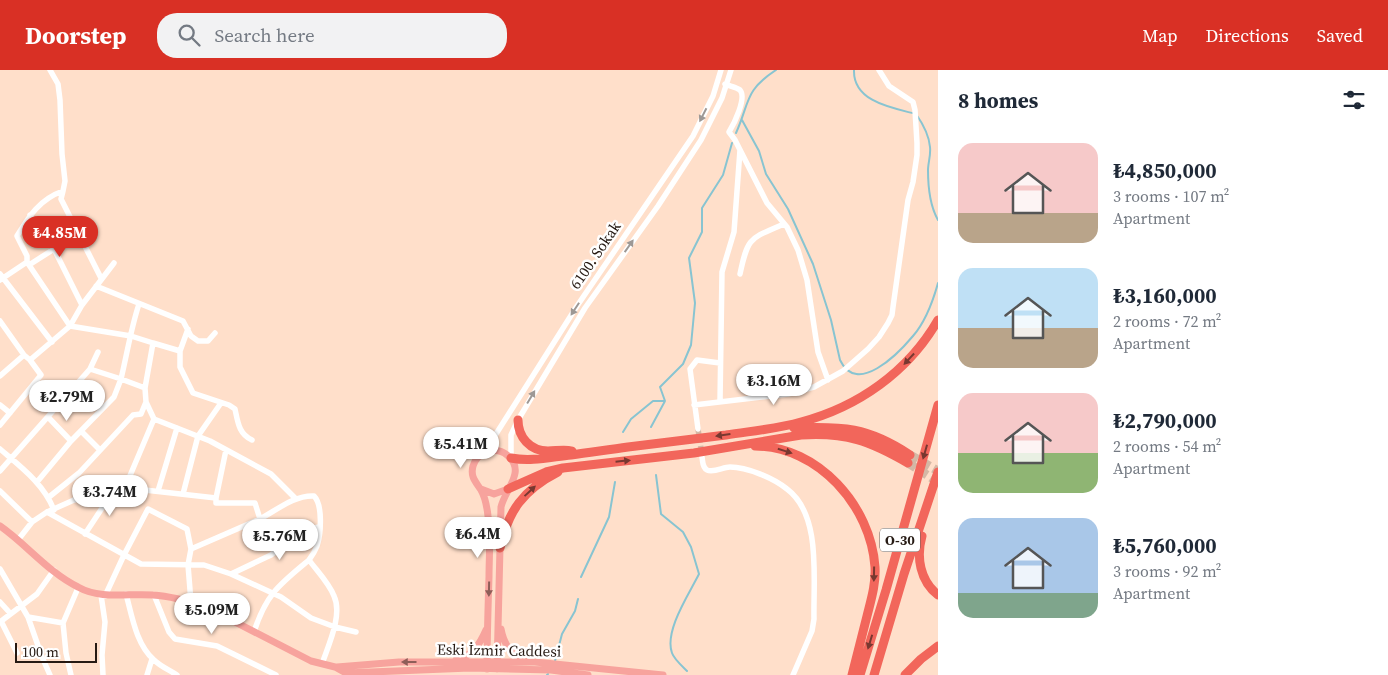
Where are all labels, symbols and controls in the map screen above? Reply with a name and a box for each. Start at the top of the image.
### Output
search box [157,13,507,58]
text: Doorstep [25,19,127,52]
icon: search [175,21,203,49]
text: Search here [215,22,315,48]
text: Map [1142,23,1178,48]
text: Directions [1206,23,1289,48]
text: Saved [1317,23,1363,48]
text: 8 homes [958,86,1038,115]
icon: filters [1340,86,1368,114]
one-way arrow [699,108,707,123]
text: ₺4,850,000 [1113,156,1217,185]
icon: home [998,163,1058,223]
text: 3 rooms · 107 m² [1113,185,1229,207]
text: Apartment [1113,207,1190,229]
pin: ₺4.85M [19,216,101,258]
street label: 6100. Sokak [565,216,626,293]
text: ₺4.85M [33,221,87,243]
one-way arrow [624,239,634,253]
text: ₺3,160,000 [1113,281,1217,310]
icon: home [998,288,1058,348]
one-way arrow [570,302,580,316]
text: 2 rooms · 72 m² [1113,310,1221,332]
text: Apartment [1113,332,1190,354]
one-way arrow [903,353,915,365]
pin: ₺3.16M [733,364,815,406]
text: ₺3.16M [747,369,801,391]
pin: ₺2.79M [26,380,108,422]
text: ₺2.79M [40,385,94,407]
one-way arrow [527,391,536,404]
text: ₺2,790,000 [1113,406,1217,435]
icon: home [998,413,1058,473]
pin: ₺5.41M [420,426,502,469]
one-way arrow [714,431,730,439]
text: ₺5.41M [434,432,488,454]
text: 2 rooms · 54 m² [1113,435,1221,457]
one-way arrow [921,444,929,459]
one-way arrow [778,448,793,456]
one-way arrow [615,457,631,465]
text: Apartment [1113,457,1190,479]
pin: ₺3.74M [69,474,151,517]
text: ₺3.74M [83,480,137,502]
one-way arrow [524,485,536,497]
pin: ₺6.4M [443,516,513,559]
pin: ₺5.76M [239,518,321,561]
text: ₺6.4M [455,522,501,544]
text: ₺5.76M [253,524,307,546]
road number: O-30 [880,528,920,552]
text: ₺5,760,000 [1113,531,1217,560]
icon: home [998,538,1058,598]
text: 3 rooms · 92 m² [1113,560,1221,582]
one-way arrow [870,566,878,582]
one-way arrow [484,581,492,597]
text: Apartment [1113,582,1190,604]
pin: ₺5.09M [171,592,253,635]
text: ₺5.09M [185,598,239,620]
one-way arrow [866,634,874,649]
street label: Eski İzmir Caddesi [437,638,561,662]
scale bar [15,640,98,663]
text: 100 m [22,642,59,662]
one-way arrow [401,658,417,666]

